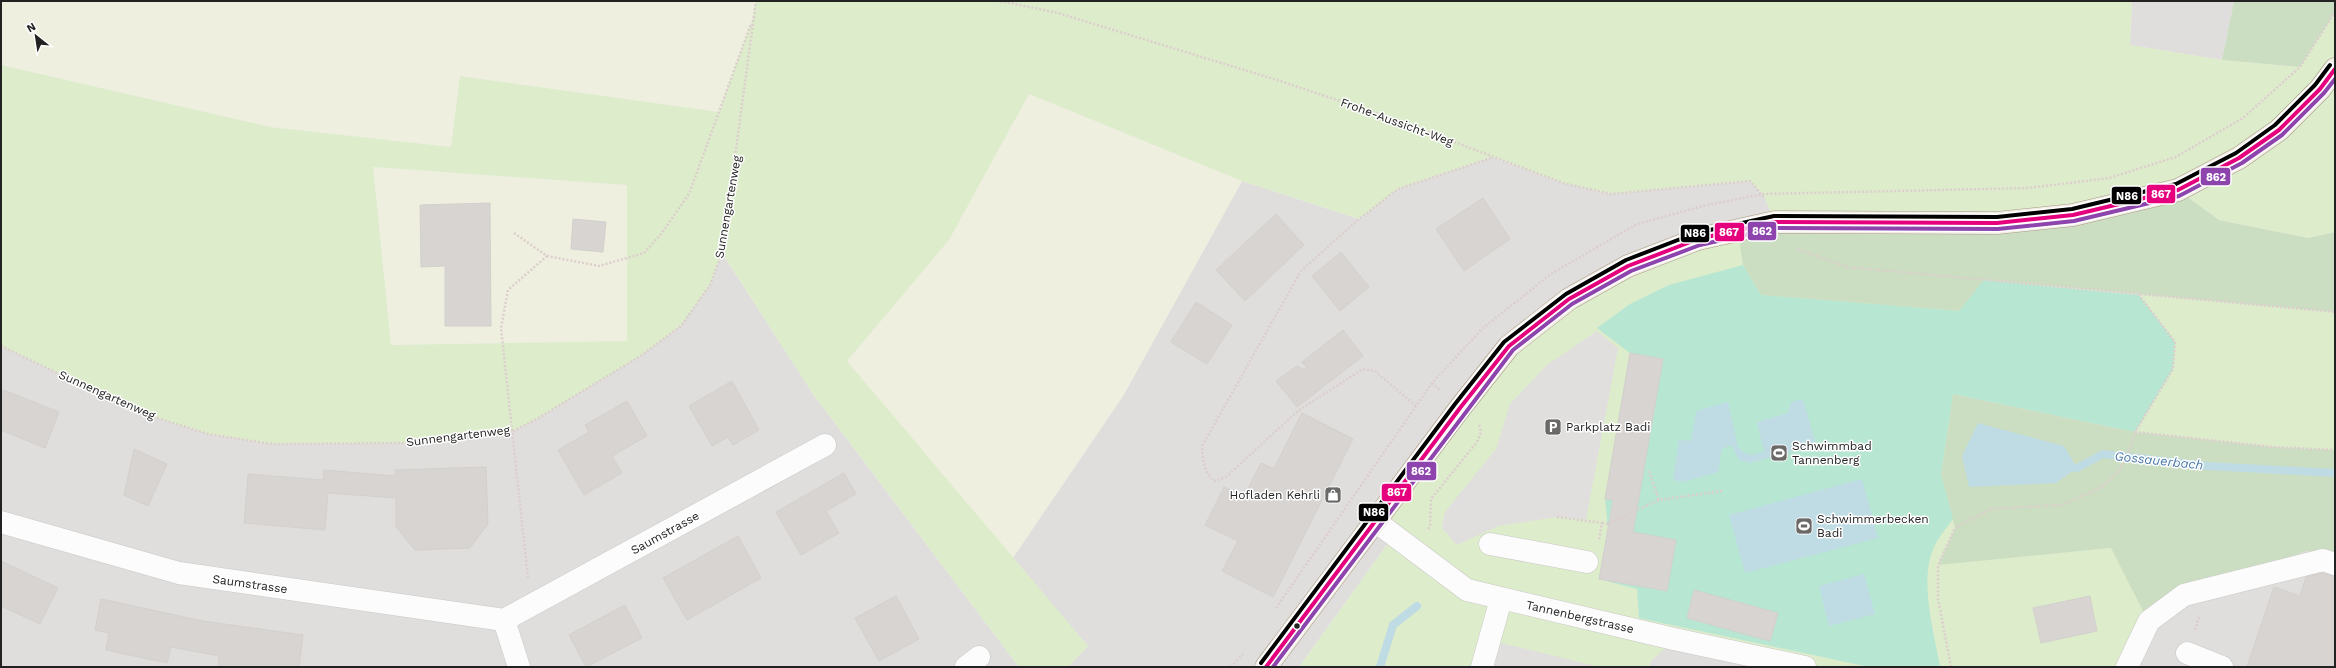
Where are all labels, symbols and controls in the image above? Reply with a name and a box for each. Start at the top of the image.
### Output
north arrow [16,16,56,56]
text: N [24,20,38,35]
street label: Frohe-Aussicht-Weg [1339,95,1456,149]
street label: Sunnengartenweg [712,154,744,260]
line badge: 862 [2200,167,2231,186]
text: 862 [2206,171,2227,184]
line badge: 867 [2146,184,2176,204]
line badge: N86 [2111,186,2142,205]
text: 867 [2151,188,2171,201]
text: N86 [2116,190,2138,203]
line badge: 862 [1747,221,1777,241]
line badge: 867 [1714,222,1745,242]
line badge: N86 [1680,224,1710,243]
text: 862 [1752,225,1773,238]
text: 867 [1719,226,1739,239]
text: N86 [1684,227,1706,240]
street label: Sunnengartenweg [56,367,158,423]
parking icon: Parkplatz Badi [1543,417,1563,437]
place label: Parkplatz Badi [1566,420,1650,434]
street label: Sunnengartenweg [405,423,511,449]
place label: Schwimmbad Tannenberg [1792,439,1872,467]
sports icon: Schwimmbad Tannenberg [1769,443,1789,463]
water label: Gossauerbach [2114,448,2204,473]
line badge: 862 [1406,461,1437,481]
text: 862 [1411,465,1432,478]
line badge: 867 [1381,483,1412,502]
shop icon: Hofladen Kehrli [1323,485,1343,505]
text: 867 [1387,486,1407,499]
place label: Hofladen Kehrli [1230,488,1320,502]
line badge: N86 [1358,503,1389,522]
text: N86 [1363,506,1385,519]
street label: Saumstrasse [629,509,702,557]
place label: Schwimmerbecken Badi [1817,512,1929,540]
sports icon: Schwimmerbecken Badi [1794,516,1814,536]
street label: Saumstrasse [212,572,289,596]
street label: Tannenbergstrasse [1525,598,1635,636]
unlabelled marker [1292,621,1302,631]

